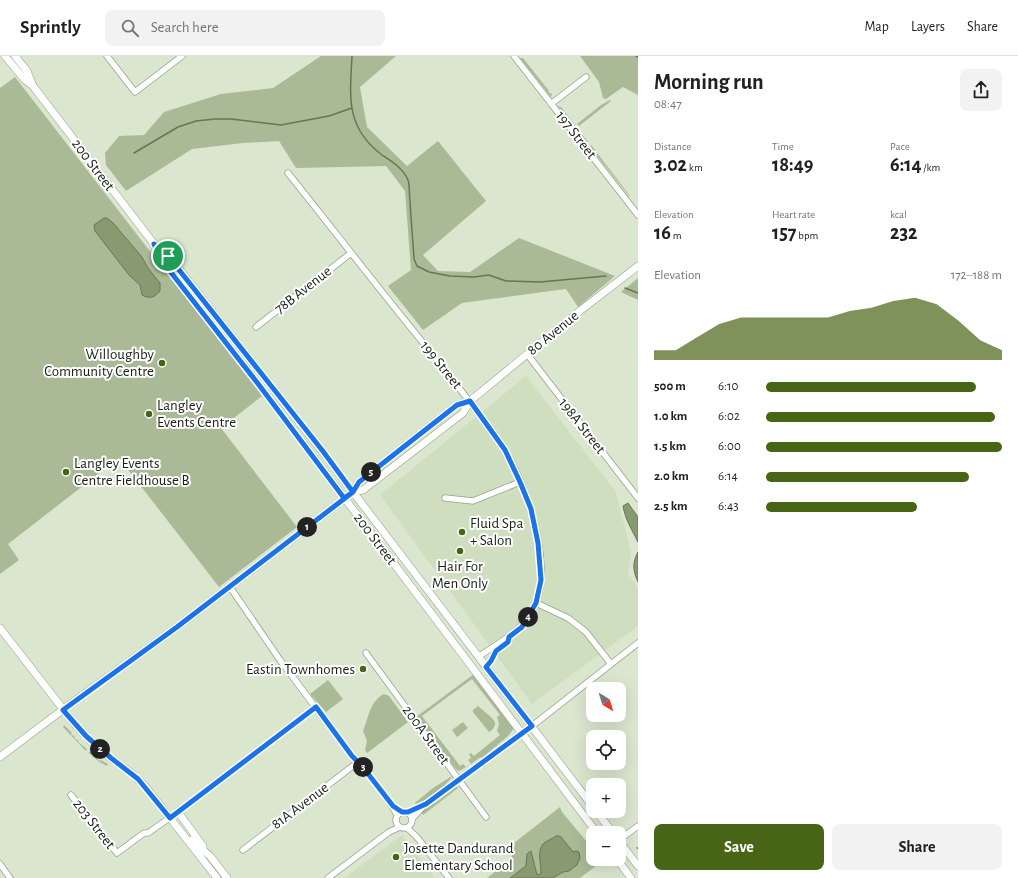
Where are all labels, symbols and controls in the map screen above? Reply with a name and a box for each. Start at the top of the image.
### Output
search box [105,10,385,46]
icon: search [119,17,141,39]
text: Sprintly [20,18,81,37]
text: Search here [151,20,219,35]
text: Map [864,20,889,34]
text: Layers [911,20,945,34]
text: Share [967,20,998,34]
button: share [960,69,1002,111]
text: Morning run [654,71,764,93]
text: 08:47 [654,98,682,111]
street label: 197 Street [553,108,599,162]
street label: 200 Street [69,136,117,194]
text: Distance [654,141,691,152]
text: Time [772,141,794,152]
text: Pace [890,141,910,152]
text: 3.02 [654,155,687,175]
text: 18:49 [772,155,813,175]
text: 6:14 [890,155,922,175]
text: km [687,162,703,173]
text: /km [922,162,940,173]
text: Elevation [654,209,694,220]
text: Heart rate [772,209,815,220]
text: kcal [890,209,907,220]
text: 16 [654,223,671,243]
text: 157 [772,223,796,243]
text: 232 [890,223,917,243]
text: m [671,230,682,241]
text: bpm [796,230,818,241]
pin [151,239,185,273]
icon: arrive [157,245,179,267]
street label: 78B Avenue [272,263,334,317]
text: Elevation [654,269,701,282]
text: 172–188 m [951,269,1002,282]
street label: 80 Avenue [524,308,582,358]
street label: 199 Street [417,338,465,392]
place label: Willoughby Community Centre [44,347,155,379]
marker: Willoughby Community Centre [157,358,167,368]
text: 500 m [654,380,686,393]
text: 6:10 [718,380,738,393]
street label: 198A Street [556,395,608,457]
place label: Langley Events Centre [157,398,236,430]
marker: Langley Events Centre [144,409,154,419]
text: 1.0 km [654,410,687,423]
text: 6:02 [718,410,740,423]
text: 1.5 km [654,440,686,453]
text: 6:00 [718,440,741,453]
place label: Langley Events Centre Fieldhouse B [74,456,190,488]
pin: 5 [361,462,381,482]
text: 5 [369,466,373,477]
marker: Langley Events Centre Fieldhouse B [61,467,71,477]
text: 2.0 km [654,470,689,483]
text: 6:14 [718,470,738,483]
text: 2.5 km [654,500,688,513]
text: 6:43 [718,500,739,513]
street label: 200 Street [351,510,399,568]
place label: Fluid Spa + Salon [470,516,523,548]
pin: 1 [297,517,317,537]
text: 1 [305,521,309,532]
marker: Fluid Spa + Salon [457,527,467,537]
marker: Hair For Men Only [455,546,465,556]
place label: Hair For Men Only [432,559,489,591]
pin: 4 [518,607,538,627]
text: 4 [525,611,531,622]
place label: Eastin Townhomes [246,662,355,677]
marker: Eastin Townhomes [358,664,368,674]
north arrow [586,682,626,722]
map controls [586,682,626,866]
street label: 200A Street [400,703,453,768]
button: locate [586,730,626,770]
pin: 2 [90,739,110,759]
text: 2 [97,743,103,754]
pin: 3 [353,757,373,777]
text: 3 [361,761,365,772]
button: + [586,778,626,818]
street label: 81A Avenue [269,780,331,832]
street label: 203 Street [70,796,118,852]
button: Save [654,824,824,870]
button: Share [832,824,1002,870]
button: − [586,826,626,866]
place label: Josette Dandurand Elementary School [404,841,514,873]
marker: Josette Dandurand Elementary School [391,852,401,862]

